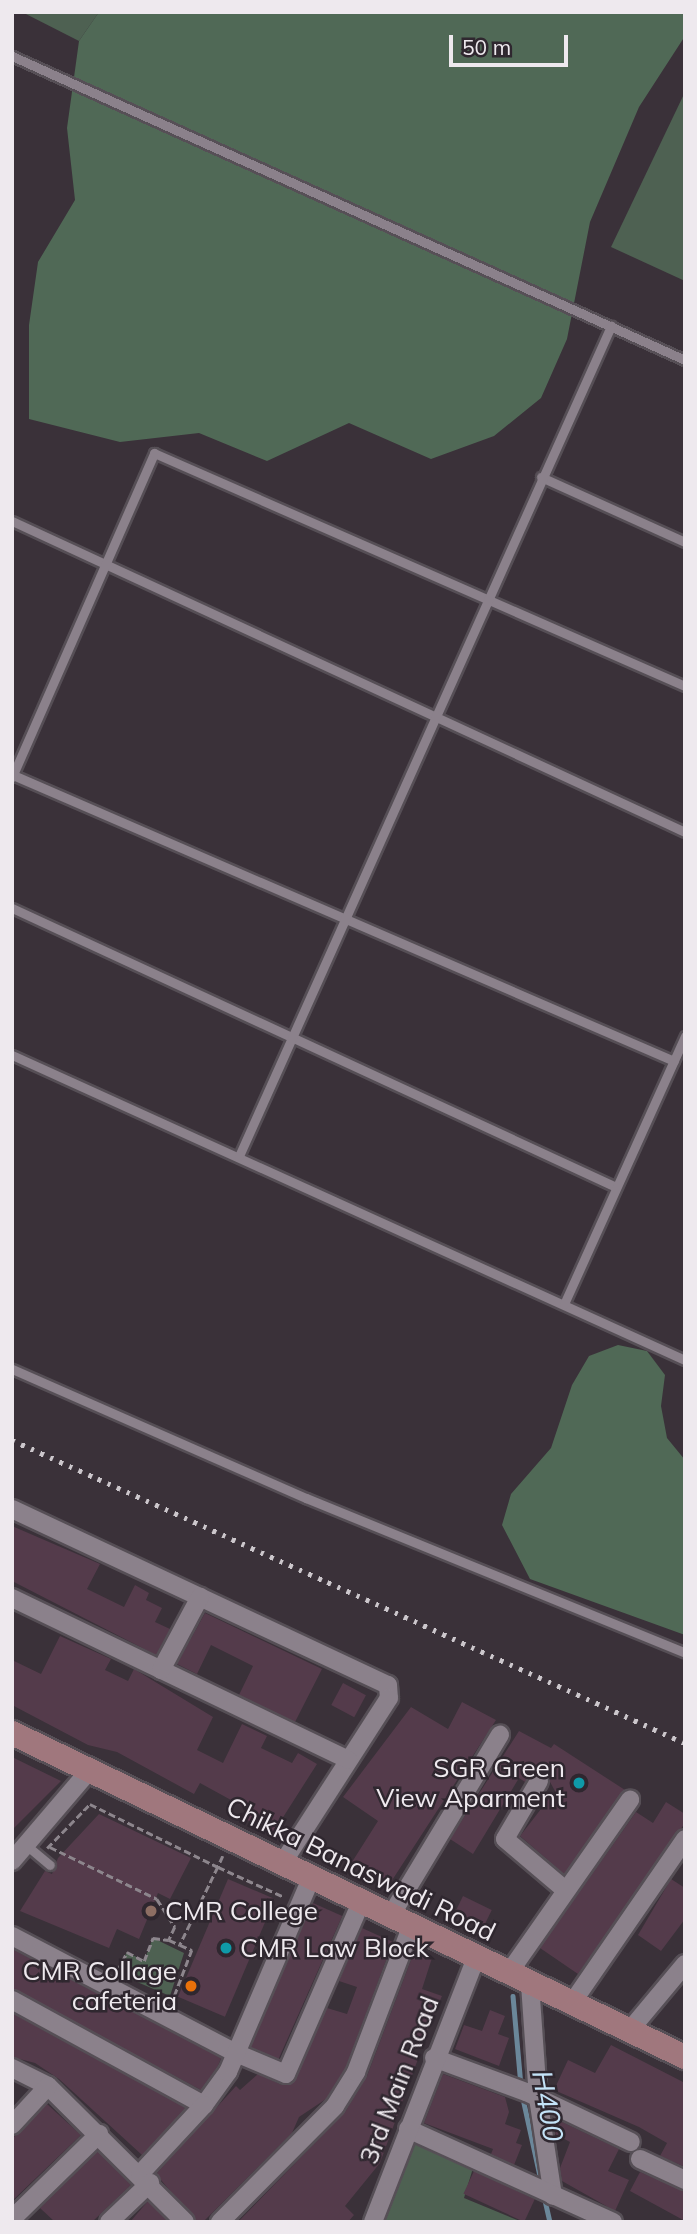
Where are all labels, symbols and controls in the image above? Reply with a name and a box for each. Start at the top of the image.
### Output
scale bar [452,21,571,65]
text: 50 m [462,34,511,60]
place label: SGR Green View Aparment [376,1752,565,1814]
marker: SGR Green View Aparment [571,1775,587,1791]
street label: Chikka Banaswadi Road [221,1790,501,1948]
place label: CMR College [165,1895,318,1927]
marker: CMR College [143,1903,159,1919]
place label: CMR Law Block [240,1932,429,1964]
marker: CMR Law Block [218,1940,234,1956]
place label: CMR Collage cafeteria [23,1955,177,2016]
marker: CMR Collage cafeteria [183,1978,199,1994]
street label: 3rd Main Road [353,1992,445,2168]
water label: H400 [525,2068,571,2144]

